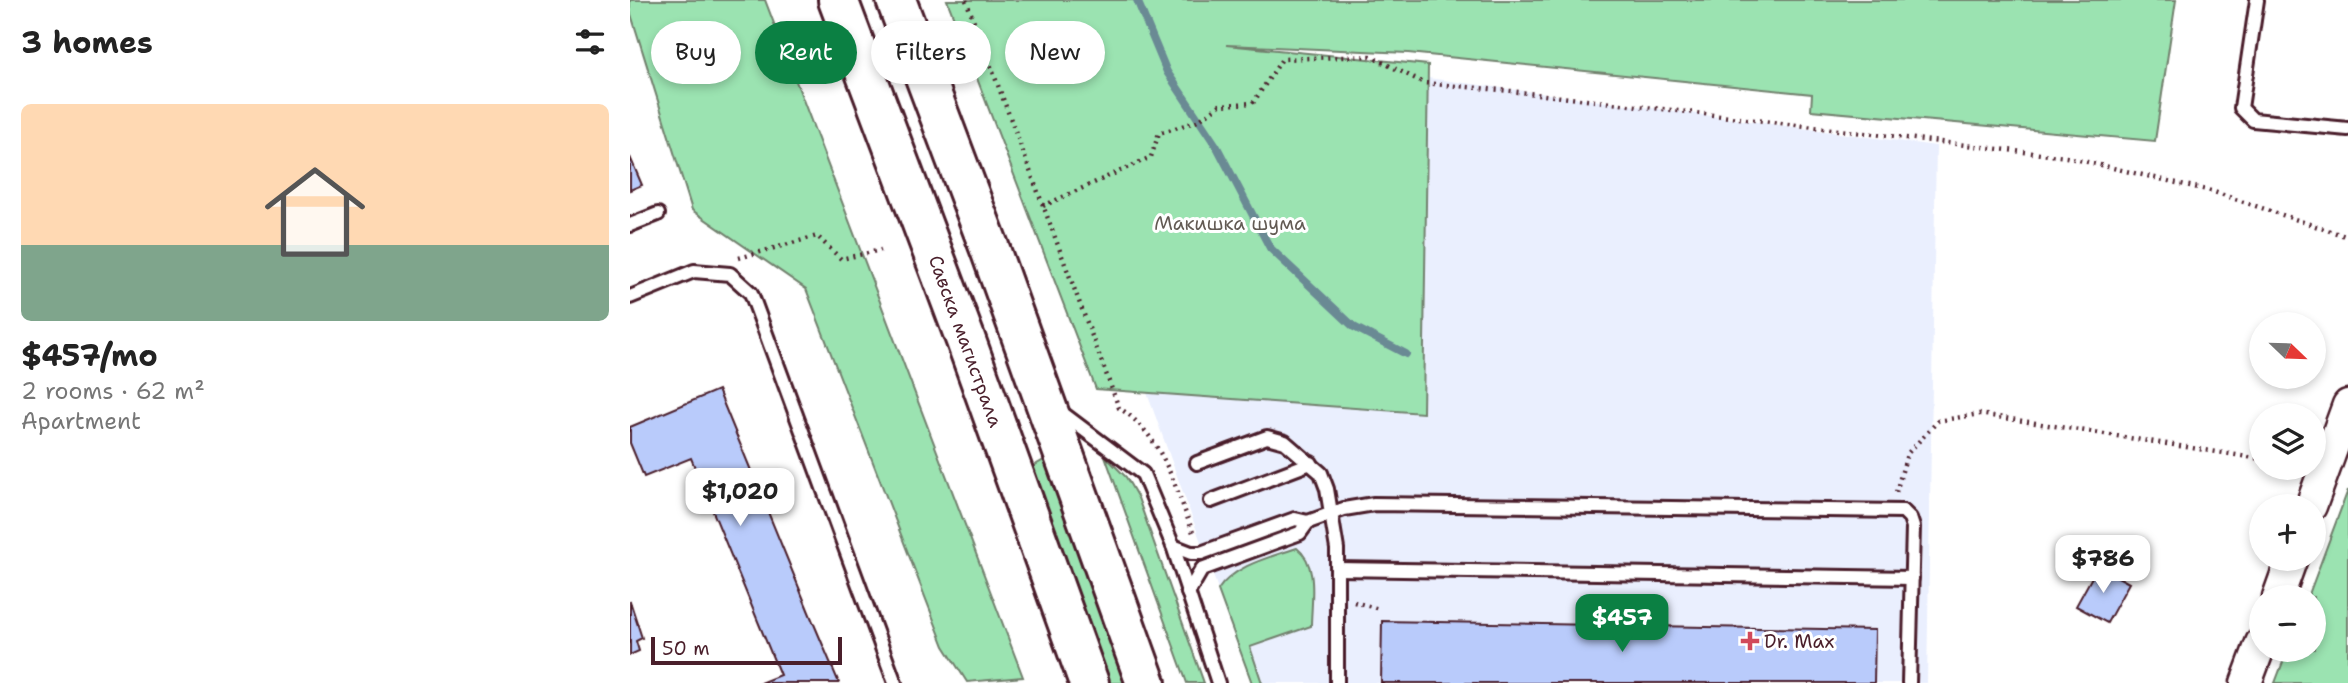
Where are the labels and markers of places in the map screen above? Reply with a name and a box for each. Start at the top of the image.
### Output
pin: $1,020 [683,468,797,528]
pin: $786 [2062,536,2144,595]
pin: $457 [1581,594,1663,654]
place label: Dr. Max [1764,629,1835,654]
marker: Dr. Max [1742,633,1758,649]

